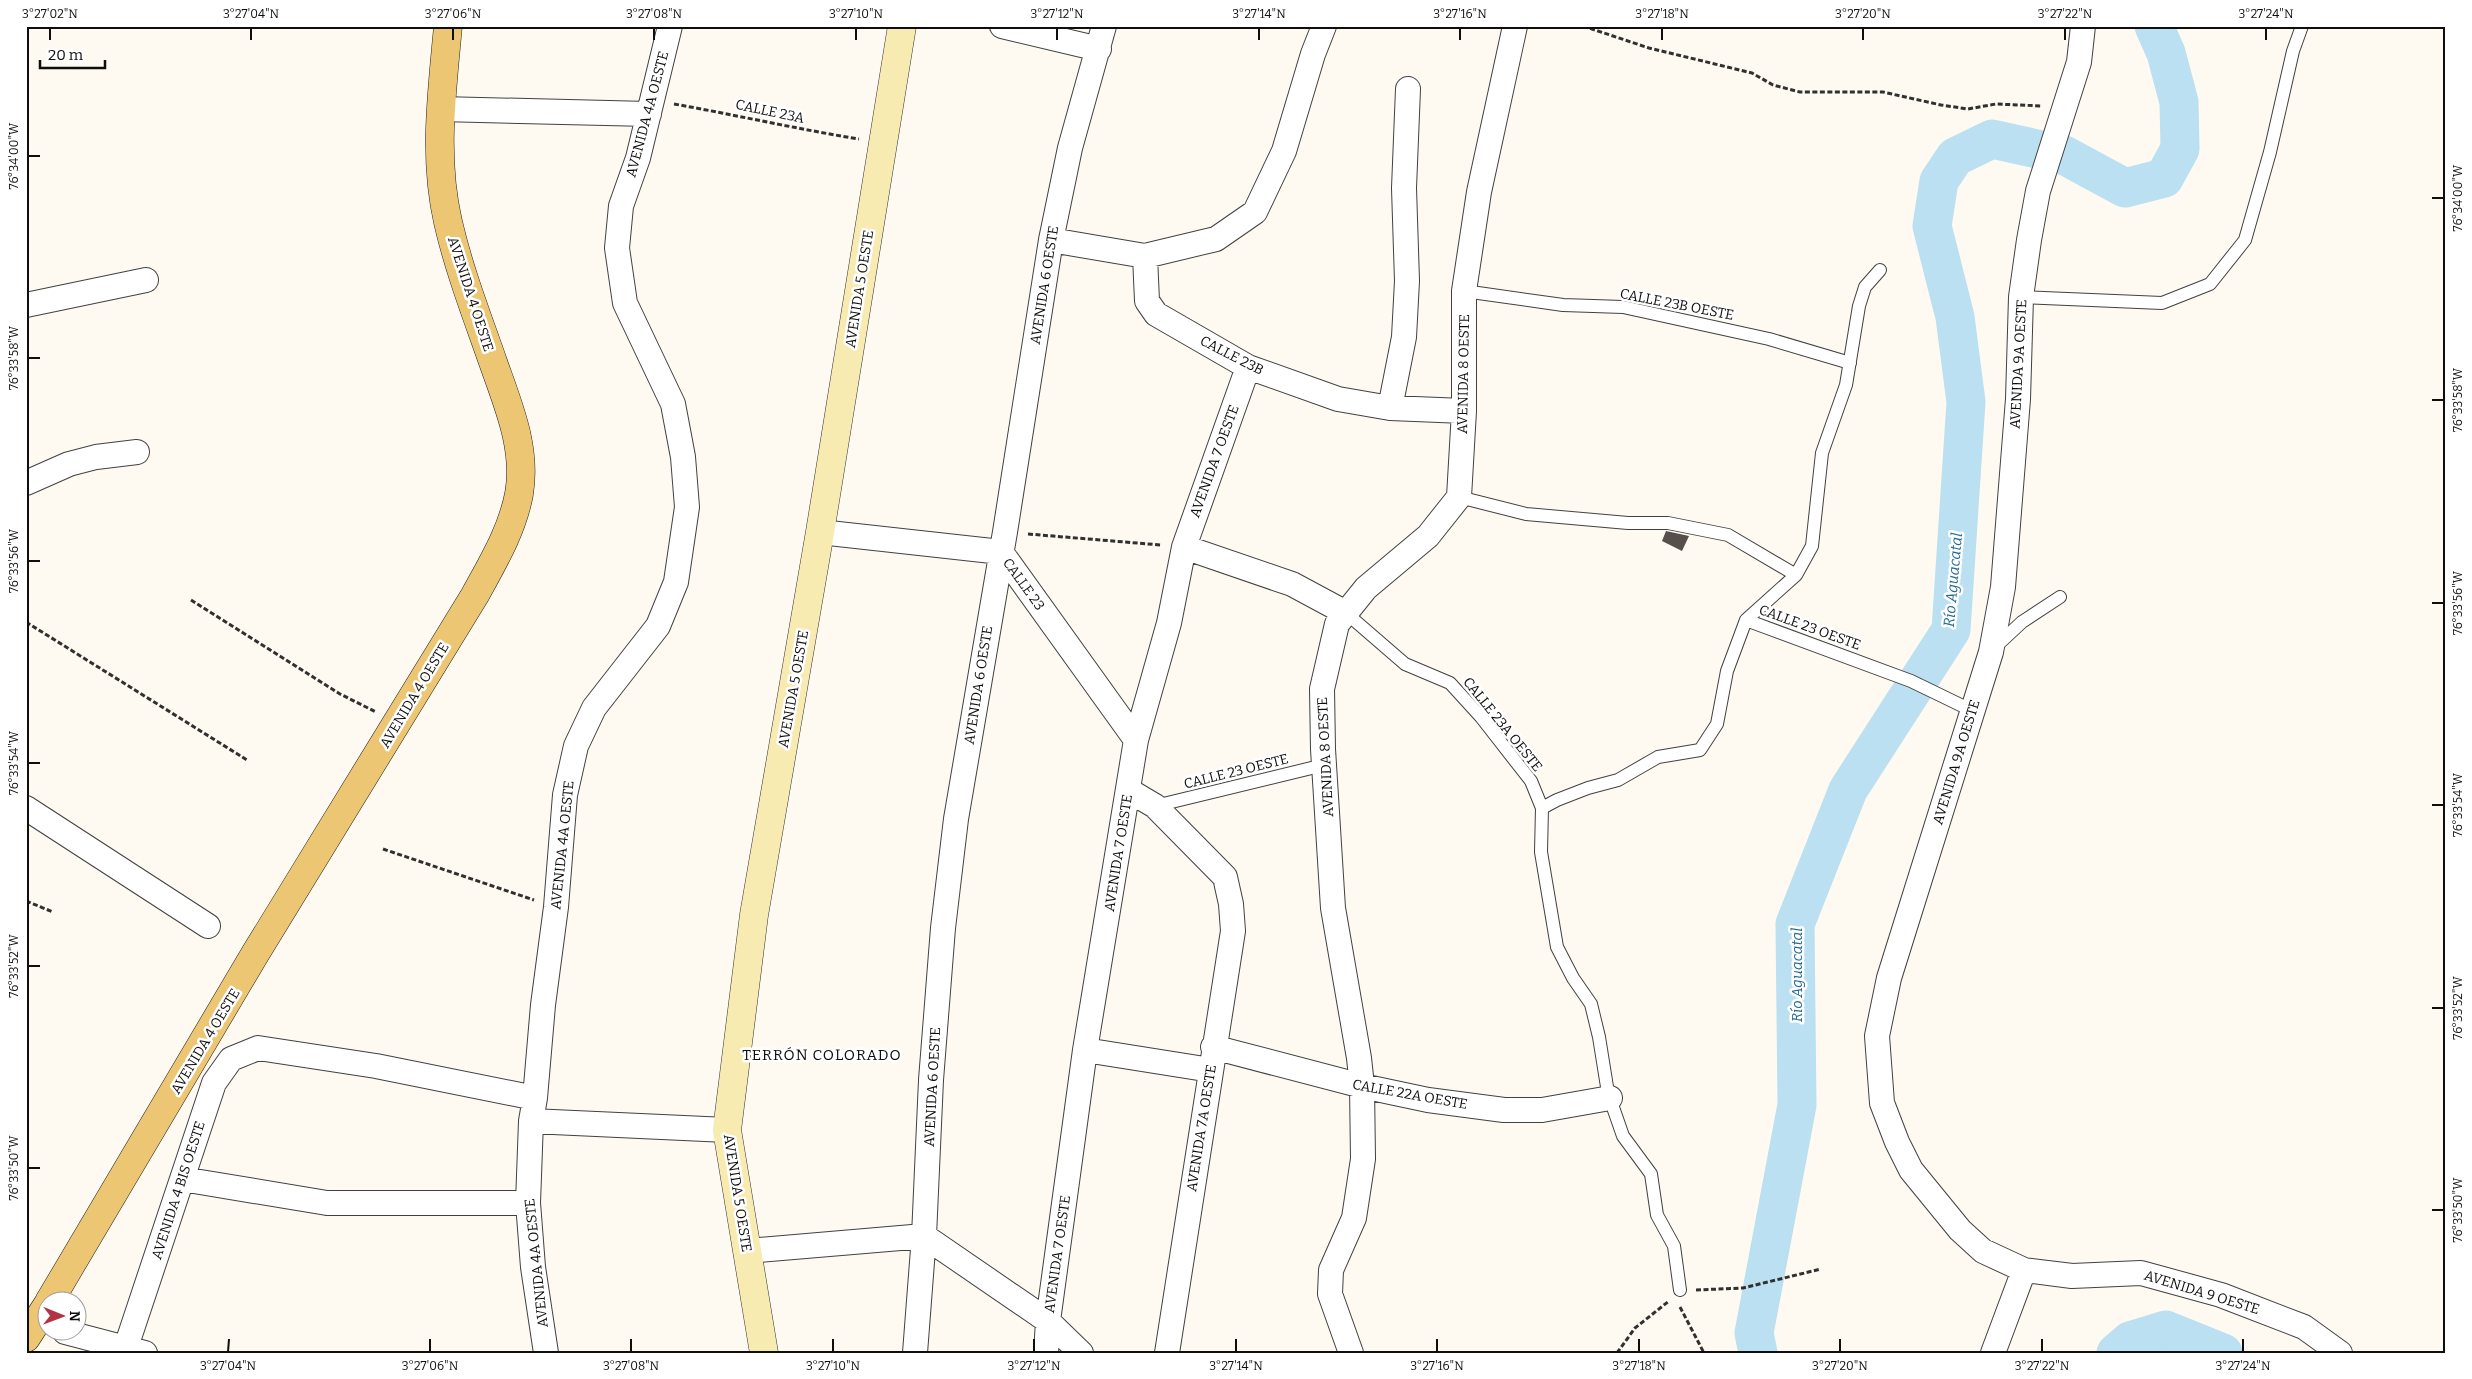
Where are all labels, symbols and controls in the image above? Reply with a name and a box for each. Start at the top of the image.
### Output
text: 3°27'02"N [22,7,78,21]
text: 3°27'04"N [223,7,280,21]
text: 3°27'06"N [425,7,482,21]
text: 3°27'08"N [626,7,683,21]
text: 3°27'10"N [829,7,884,21]
text: 3°27'12"N [1031,7,1084,21]
text: 3°27'14"N [1232,7,1286,21]
text: 3°27'16"N [1433,7,1487,21]
text: 3°27'18"N [1635,7,1689,21]
text: 3°27'20"N [1835,7,1891,21]
text: 3°27'22"N [2038,7,2093,21]
text: 3°27'24"N [2238,7,2294,21]
scale bar [40,38,105,70]
text: 20 m [48,46,84,64]
street label: AVENIDA 4A OESTE [622,49,672,179]
street label: CALLE 23A [734,96,806,127]
text: 76°34'00"W [7,122,21,189]
text: 76°34'00"W [2451,164,2465,231]
street label: AVENIDA 6 OESTE [1027,225,1062,346]
street label: AVENIDA 5 OESTE [842,229,877,349]
street label: AVENIDA 4 OESTE [444,235,497,354]
street label: CALLE 23B OESTE [1618,285,1735,324]
street label: AVENIDA 9A OESTE [2007,299,2030,429]
street label: AVENIDA 8 OESTE [1454,314,1473,434]
text: 76°33'58"W [7,325,21,390]
street label: CALLE 23B [1197,332,1266,379]
text: 76°33'58"W [2451,367,2465,432]
street label: AVENIDA 7 OESTE [1186,403,1243,520]
text: 76°33'56"W [7,528,21,593]
water label: Río Aguacatal [1940,532,1966,628]
street label: CALLE 23 [999,555,1048,614]
text: 76°33'56"W [2451,570,2465,635]
street label: CALLE 23 OESTE [1757,601,1863,654]
street label: AVENIDA 6 OESTE [961,625,996,746]
street label: AVENIDA 5 OESTE [775,629,812,749]
street label: AVENIDA 4 OESTE [376,640,453,751]
street label: CALLE 23A OESTE [1459,674,1546,775]
street label: AVENIDA 8 OESTE [1314,697,1337,817]
street label: AVENIDA 9A OESTE [1929,698,1984,827]
text: 76°33'54"W [7,730,21,795]
street label: CALLE 23 OESTE [1182,750,1290,793]
text: 76°33'54"W [2451,772,2465,837]
street label: AVENIDA 4A OESTE [547,780,578,910]
street label: AVENIDA 7 OESTE [1101,793,1136,913]
water label: Río Aguacatal [1788,928,1806,1022]
text: 76°33'52"W [7,934,21,998]
text: 76°33'52"W [2451,976,2465,1040]
street label: AVENIDA 4 OESTE [167,986,244,1097]
street label: AVENIDA 6 OESTE [921,1027,944,1147]
district label: TERRÓN COLORADO [742,1046,902,1064]
street label: AVENIDA 7A OESTE [1183,1063,1220,1193]
street label: CALLE 22A OESTE [1351,1076,1469,1113]
street label: AVENIDA 4 BIS OESTE [148,1119,209,1261]
street label: AVENIDA 5 OESTE [720,1133,755,1253]
text: 76°33'50"W [7,1135,21,1200]
text: 76°33'50"W [2451,1177,2465,1242]
street label: AVENIDA 7 OESTE [1041,1194,1074,1314]
street label: AVENIDA 4A OESTE [521,1198,552,1328]
street label: AVENIDA 9 OESTE [2142,1267,2262,1318]
north arrow [38,1292,88,1342]
text: N [66,1311,83,1322]
text: 3°27'04"N [200,1359,257,1373]
text: 3°27'06"N [402,1359,459,1373]
text: 3°27'08"N [603,1359,660,1373]
text: 3°27'10"N [806,1359,861,1373]
text: 3°27'12"N [1008,1359,1061,1373]
text: 3°27'14"N [1209,1359,1263,1373]
text: 3°27'16"N [1410,1359,1464,1373]
text: 3°27'18"N [1612,1359,1666,1373]
text: 3°27'20"N [1812,1359,1868,1373]
text: 3°27'22"N [2015,1359,2070,1373]
text: 3°27'24"N [2215,1359,2271,1373]

